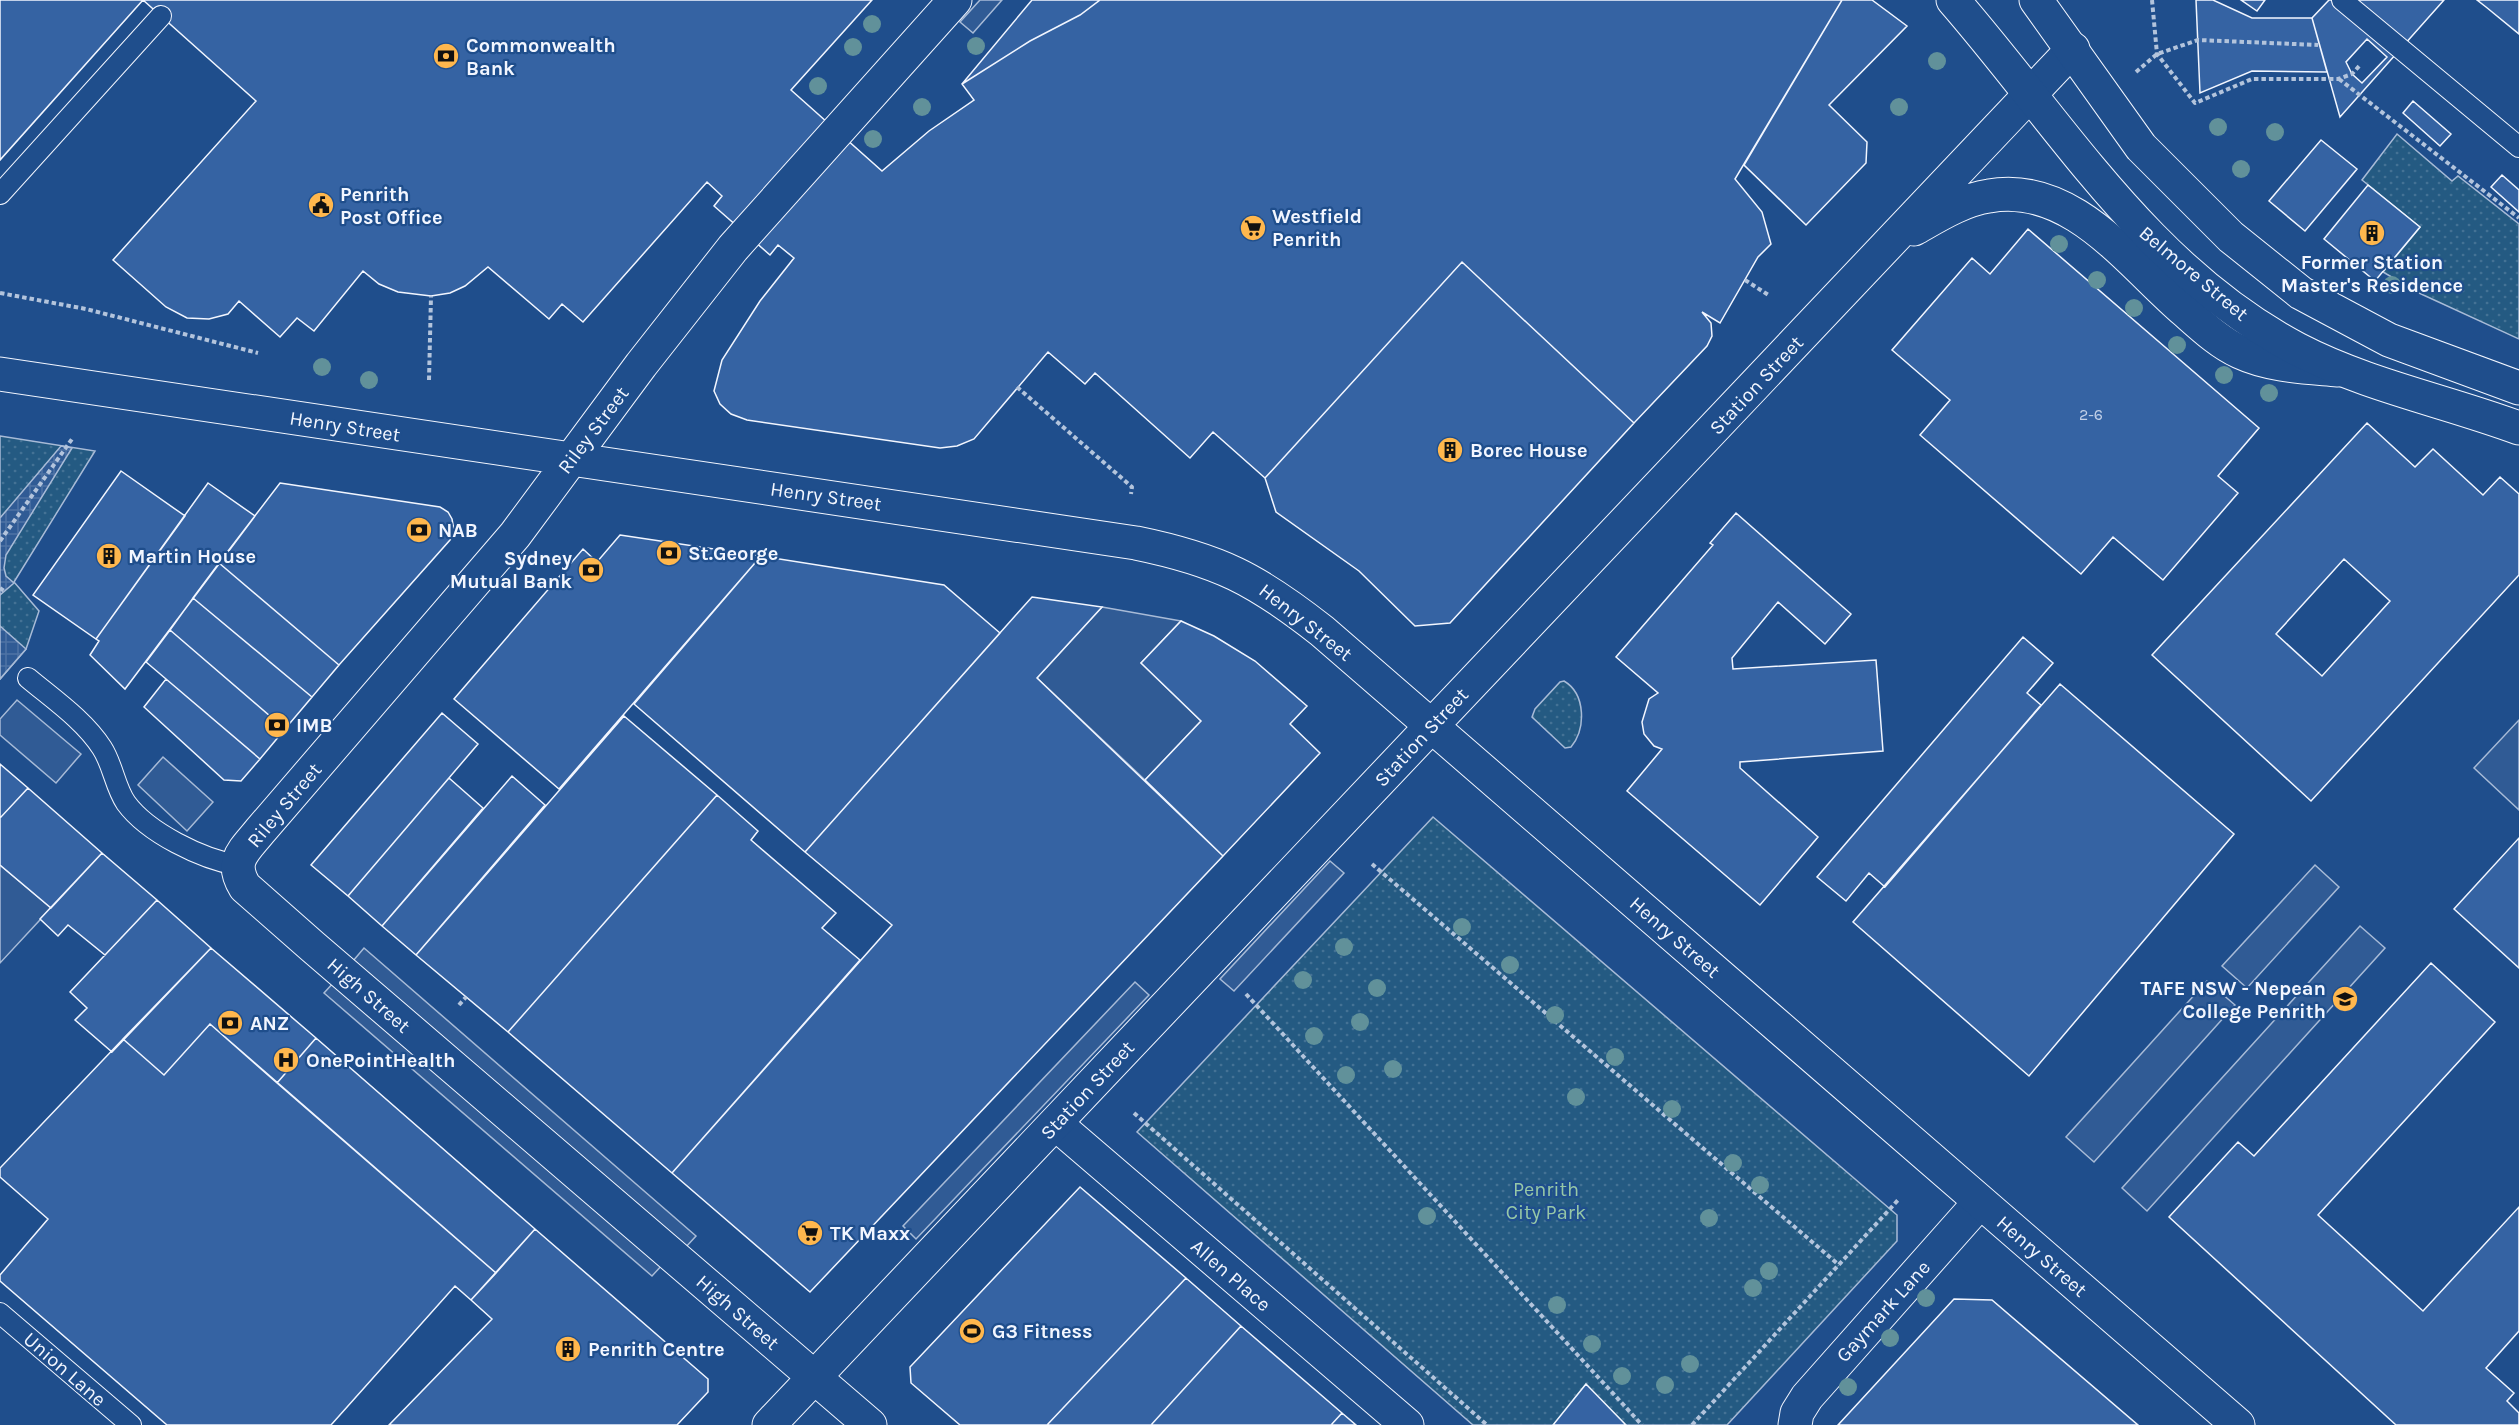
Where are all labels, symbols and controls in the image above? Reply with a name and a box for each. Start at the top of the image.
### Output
place label: Commonwealth Bank [466,34,616,80]
bank icon: Commonwealth Bank [431,41,461,71]
place label: Penrith Post Office [340,183,443,229]
public building icon: Penrith Post Office [306,190,336,220]
place label: Westfield Penrith [1272,205,1362,251]
supermarket icon: Westfield Penrith [1238,213,1268,243]
building icon: Former Station Master's Residence [2357,218,2387,248]
street label: Belmore Street [2135,221,2253,326]
place label: Former Station Master's Residence [2281,251,2463,297]
street label: Station Street [1705,331,1808,440]
street label: Riley Street [553,382,634,478]
house number: 2-6 [2079,405,2103,424]
street label: Henry Street [288,406,402,447]
building icon: Borec House [1435,435,1465,465]
place label: Borec House [1470,439,1588,462]
street label: Henry Street [769,477,883,516]
bank icon: NAB [404,515,434,545]
place label: NAB [438,519,478,542]
bank icon: St.George [654,538,684,568]
building icon: Martin House [94,541,124,571]
place label: St.George [688,542,778,565]
place label: Martin House [128,545,256,568]
place label: Sydney Mutual Bank [450,547,572,593]
bank icon: Sydney Mutual Bank [576,555,606,585]
street label: Henry Street [1255,579,1357,666]
street label: Station Street [1370,683,1473,792]
bank icon: IMB [262,710,292,740]
place label: IMB [296,714,333,737]
street label: Riley Street [242,758,327,852]
street label: Henry Street [1625,892,1725,983]
street label: High Street [323,953,415,1038]
place label: TAFE NSW - Nepean College Penrith [2141,977,2326,1023]
school or university icon: TAFE NSW - Nepean College Penrith [2330,984,2360,1014]
bank icon: ANZ [215,1008,245,1038]
place label: ANZ [250,1012,289,1035]
street label: Station Street [1036,1036,1139,1145]
hospital icon: OnePointHealth [271,1045,301,1075]
place label: OnePointHealth [306,1049,455,1072]
park label: Penrith City Park [1506,1178,1586,1224]
street label: Henry Street [1992,1211,2092,1302]
supermarket icon: TK Maxx [795,1218,825,1248]
place label: TK Maxx [830,1222,910,1245]
street label: Allen Place [1186,1235,1275,1316]
street label: Gaymark Lane [1832,1256,1935,1367]
street label: High Street [692,1270,784,1355]
sports icon: G3 Fitness [957,1316,987,1346]
place label: G3 Fitness [992,1320,1093,1343]
street label: Union Lane [19,1327,111,1411]
building icon: Penrith Centre [553,1334,583,1364]
place label: Penrith Centre [588,1338,725,1361]

